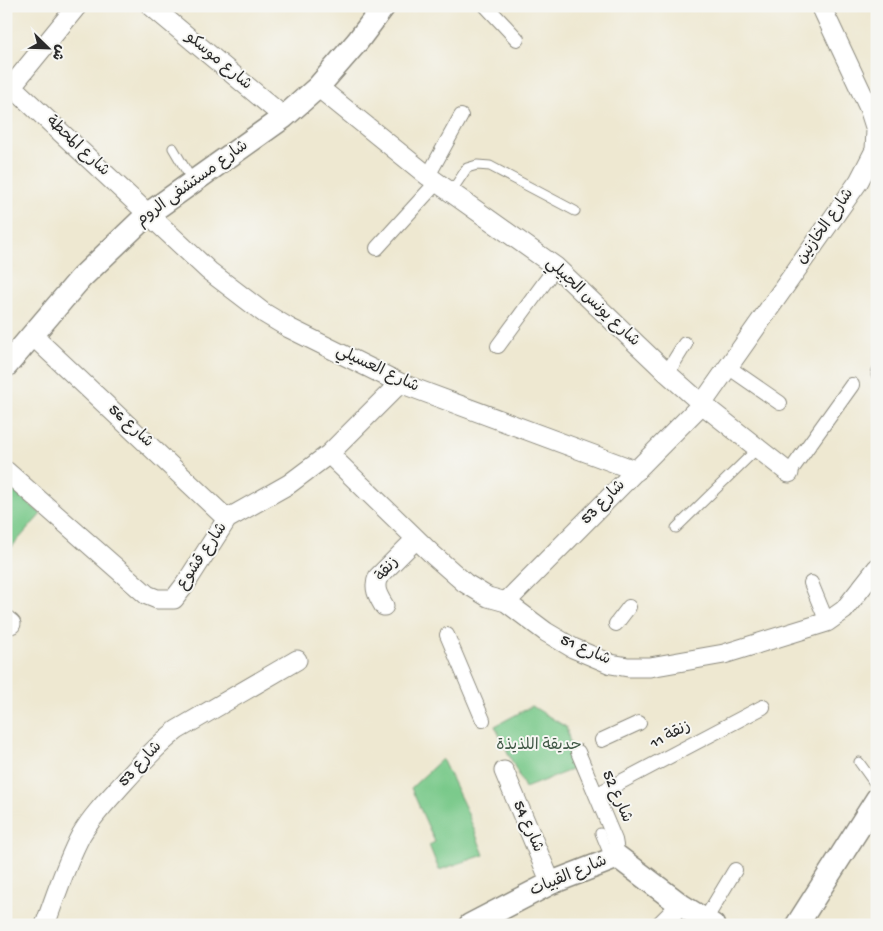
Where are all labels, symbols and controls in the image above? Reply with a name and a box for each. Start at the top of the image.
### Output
north arrow [22,22,72,72]
street label: شارع موسكو [180,28,255,95]
text: ش [47,42,68,63]
street label: شارع المحطة [41,112,114,181]
street label: شارع مستشفى الروم [133,137,253,231]
street label: شارع الخازنين [793,186,859,268]
street label: شارع يونس الجبيلي [540,255,643,353]
street label: شارع العسيلي [332,342,422,399]
street label: شارع 56 [103,401,157,453]
street label: شارع 53 [578,477,630,529]
street label: شارع قشوع [174,520,232,594]
street label: زنقة [372,553,404,586]
street label: شارع 51 [557,631,613,671]
street label: زنقة 11 [646,717,694,755]
park label: حديقة اللذيذة [496,736,582,756]
street label: شارع 53 [115,738,167,792]
street label: شارع 52 [597,768,635,826]
street label: شارع 54 [508,798,546,856]
street label: شارع القبيات [528,852,610,902]

